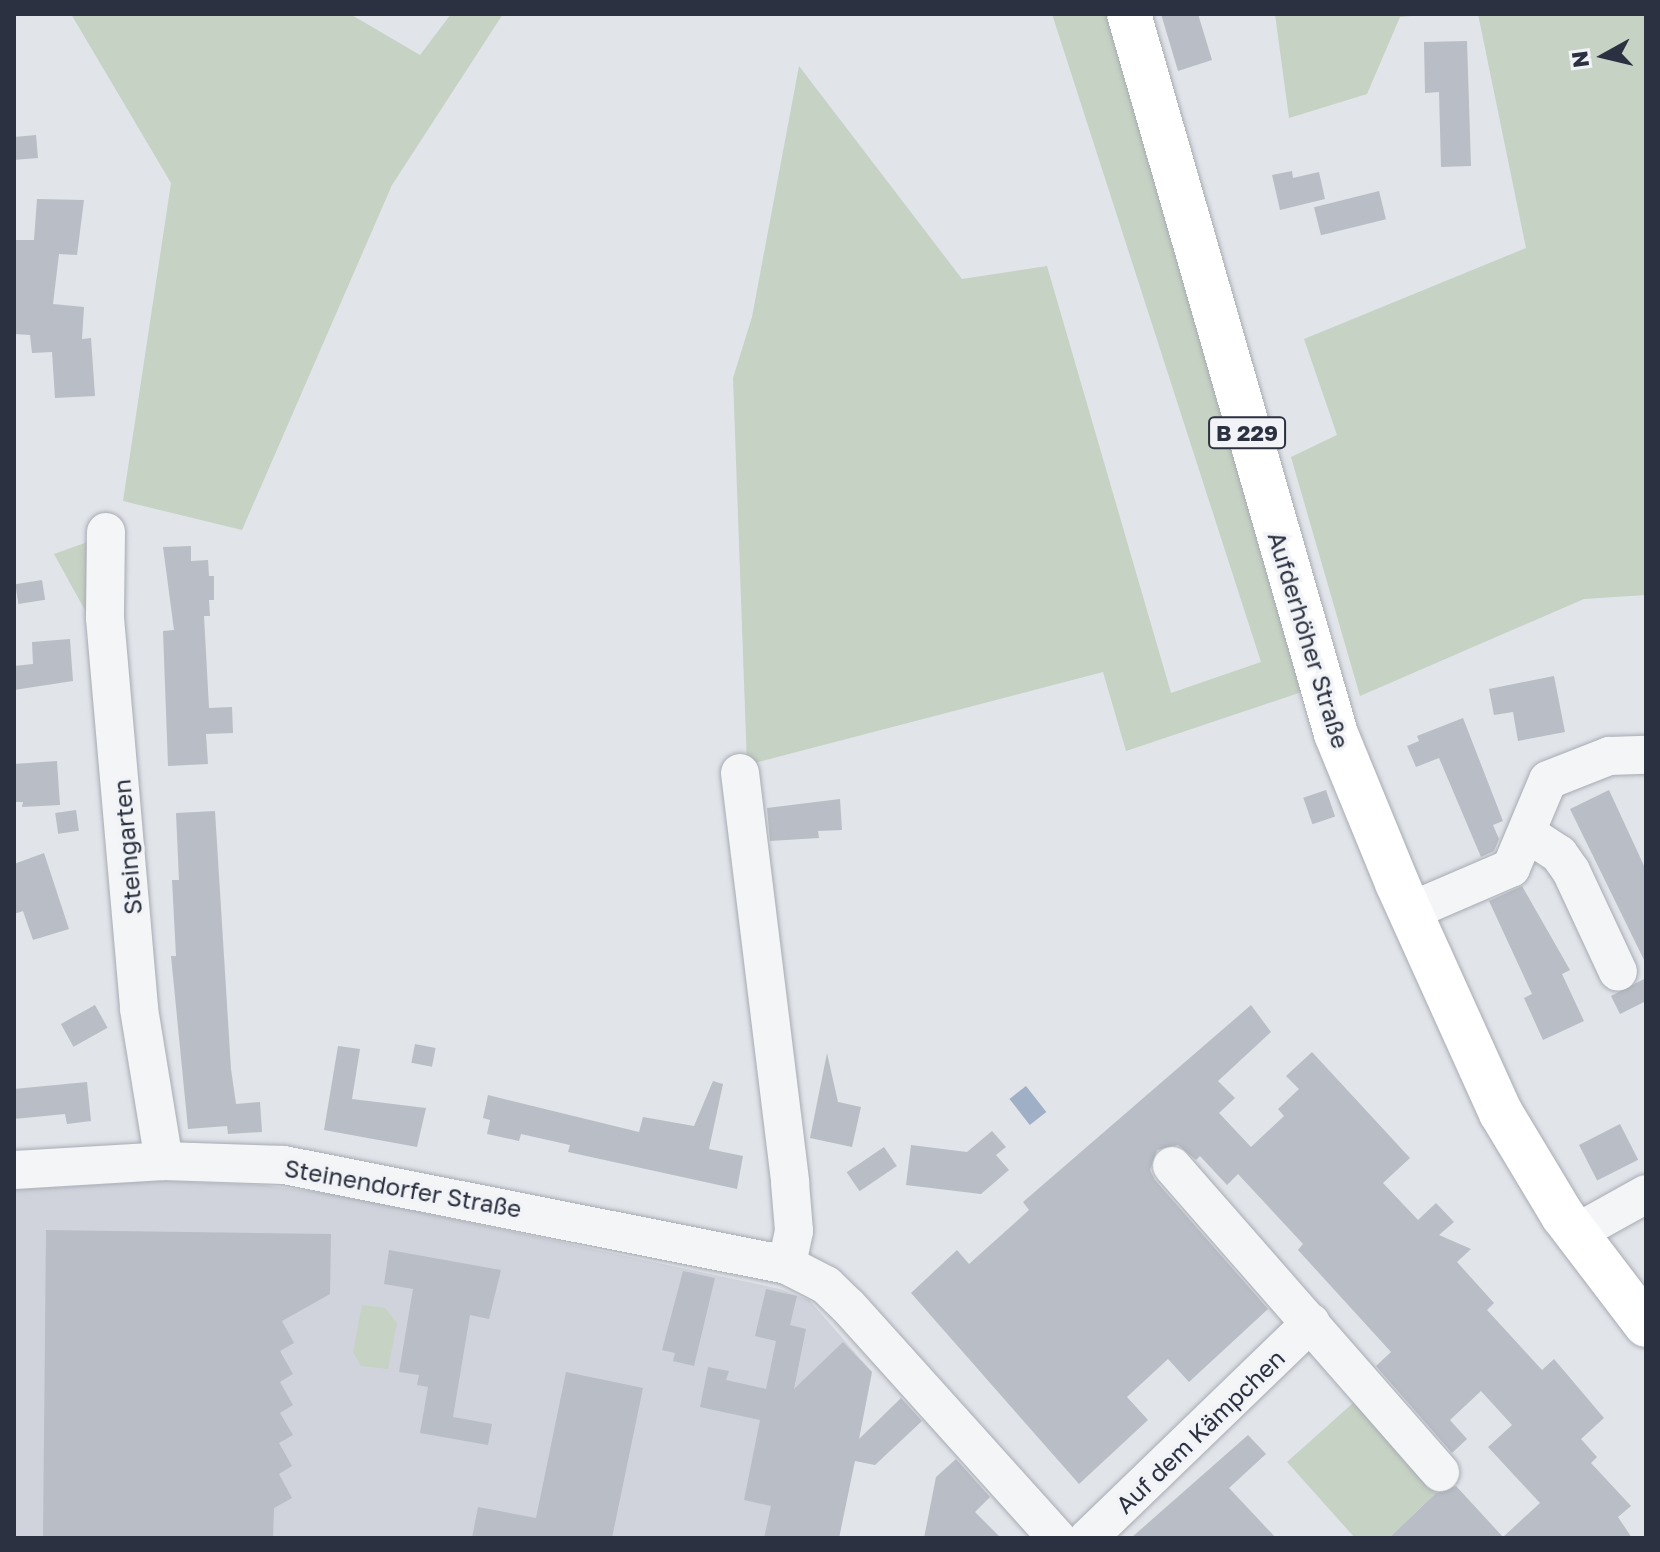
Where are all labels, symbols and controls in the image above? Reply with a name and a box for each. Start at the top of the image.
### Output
north arrow [1564,16,1644,96]
text: N [1565,49,1594,70]
road number: B 229 [1207,415,1287,451]
street label: Aufderhöher Straße [1262,528,1356,752]
street label: Steingarten [107,778,147,916]
street label: Steinendorfer Straße [282,1153,524,1223]
street label: Auf dem Kämpchen [1110,1343,1290,1519]

